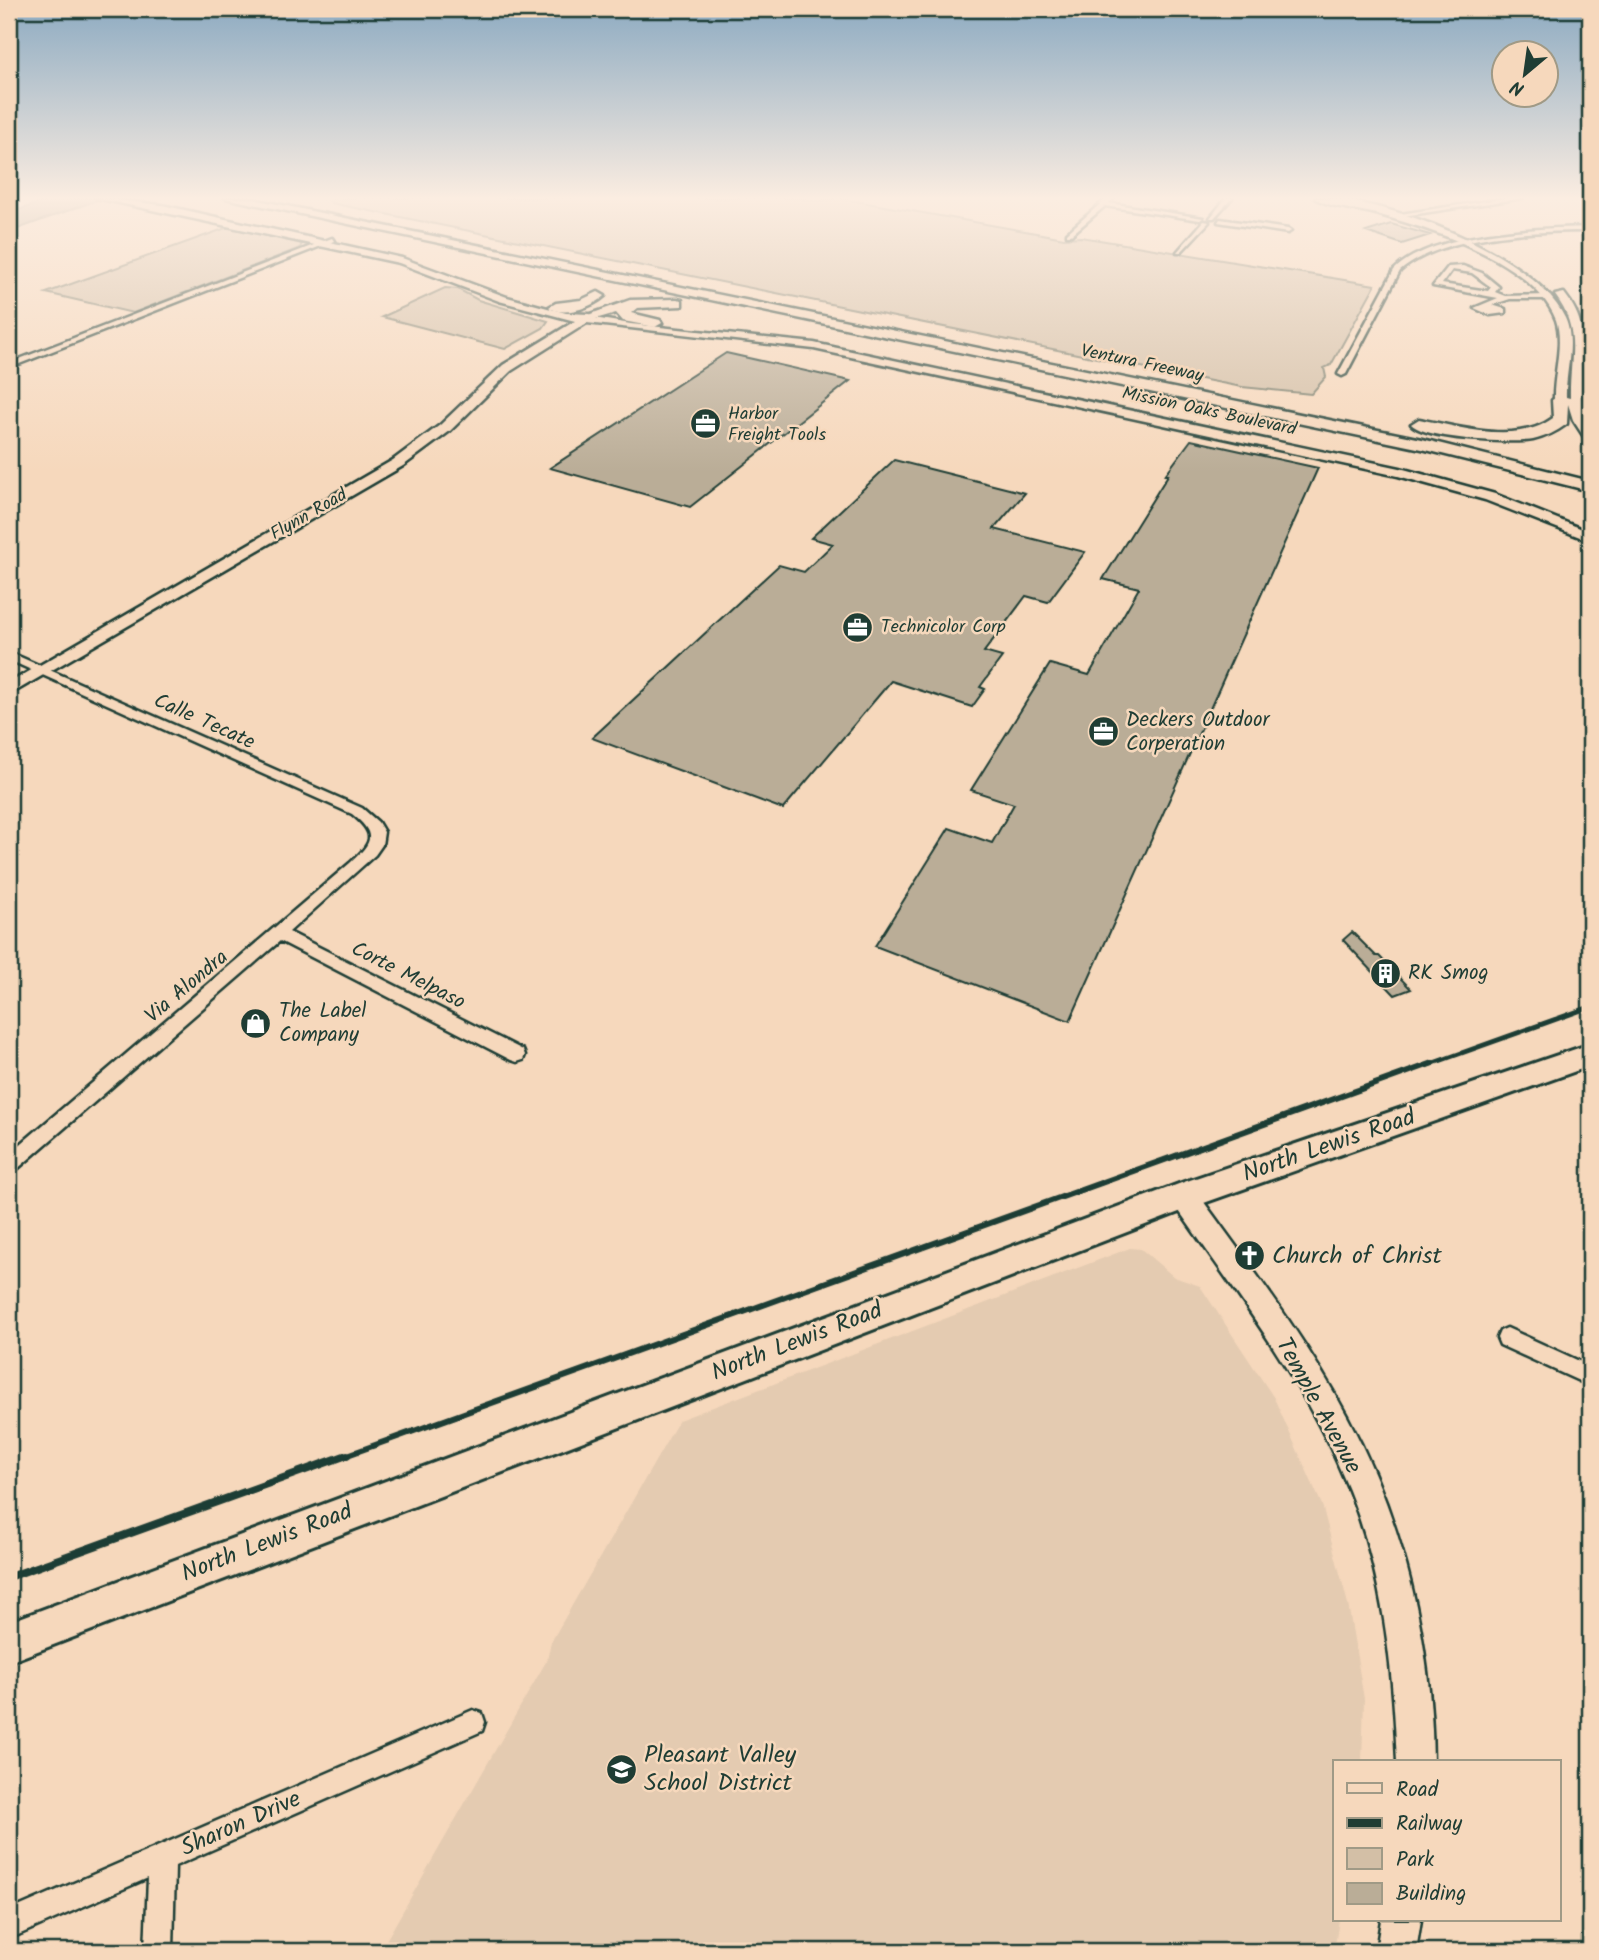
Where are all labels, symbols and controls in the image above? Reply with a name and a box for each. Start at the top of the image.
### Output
north arrow [1490,38,1560,108]
text: N [1505,71,1530,103]
street label: Ventura Freeway [1078,337,1207,391]
street label: Mission Oaks Boulevard [1119,379,1300,445]
place label: Harbor Freight Tools [728,400,826,450]
office icon: Harbor Freight Tools [688,407,722,441]
street label: Flynn Road [265,481,354,549]
office icon: Technicolor Corp [841,610,875,644]
place label: Technicolor Corp [881,613,1006,642]
street label: Calle Tecate [148,685,261,759]
place label: Deckers Outdoor Corperation [1126,704,1271,761]
office icon: Deckers Outdoor Corperation [1086,715,1120,749]
street label: Corte Melpaso [345,933,471,1019]
street label: Via Alondra [138,942,236,1032]
building icon: RK Smog [1368,956,1402,990]
place label: RK Smog [1408,957,1488,990]
place label: The Label Company [279,995,366,1052]
shop icon: The Label Company [239,1006,273,1040]
street label: North Lewis Road [1237,1098,1422,1194]
place label: Church of Christ [1272,1237,1443,1276]
church icon: Church of Christ [1232,1239,1266,1273]
street label: North Lewis Road [706,1291,889,1393]
street label: Temple Avenue [1264,1330,1372,1482]
street label: North Lewis Road [176,1492,359,1594]
place label: Pleasant Valley School District [644,1736,797,1803]
school or university icon: Pleasant Valley School District [604,1752,638,1786]
legend [1333,1760,1560,1922]
text: Road [1396,1774,1439,1807]
street label: Sharon Drive [175,1780,308,1868]
text: Railway [1396,1808,1462,1841]
text: Park [1396,1844,1434,1877]
text: Building [1396,1878,1466,1911]

